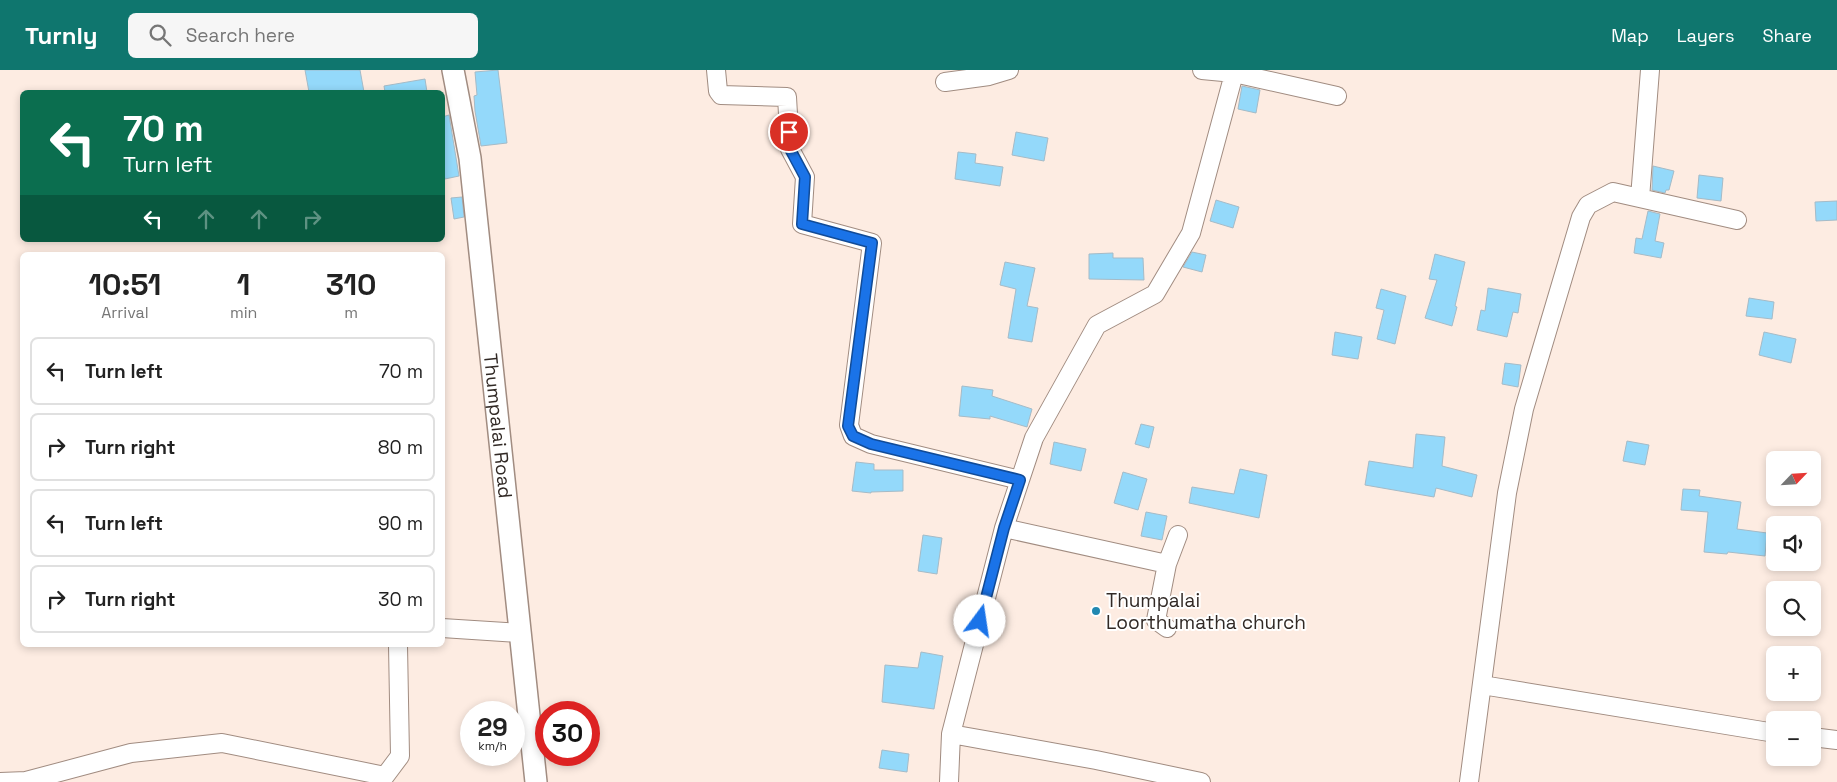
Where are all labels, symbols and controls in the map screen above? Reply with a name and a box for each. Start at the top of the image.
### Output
search box [128,13,478,58]
text: Turnly [25,20,98,51]
icon: search [146,21,174,49]
text: Search here [186,23,295,48]
text: Map [1611,24,1649,47]
text: Layers [1677,24,1734,47]
text: Share [1762,24,1812,47]
text: 70 m [123,107,204,151]
icon: left [40,110,105,175]
pin [768,111,810,153]
icon: arrive [775,118,803,146]
text: Turn left [123,150,213,178]
icon: left [139,205,167,233]
icon: ahead [192,205,220,233]
icon: ahead [245,205,273,233]
icon: right [298,205,326,233]
text: 10:51 [88,265,161,304]
text: 1 [237,265,250,304]
text: 310 [326,265,377,304]
text: Arrival [101,302,149,323]
text: min [230,302,257,323]
text: m [344,302,358,323]
street label: Thumpalai Road [478,352,518,500]
icon: left [42,357,70,385]
text: Turn left [85,359,163,384]
text: 70 m [379,359,423,384]
icon: right [42,433,70,461]
text: Turn right [85,435,175,460]
text: 80 m [378,435,423,460]
north arrow [1766,451,1821,506]
map controls [1766,451,1821,766]
icon: left [42,509,70,537]
text: Turn left [85,511,163,536]
text: 90 m [378,511,423,536]
button: sound [1766,516,1821,571]
button: search [1766,581,1821,636]
icon: right [42,585,70,613]
text: Turn right [85,587,175,612]
text: 30 m [378,587,423,612]
place label: Thumpalai Loorthumatha church [1106,588,1306,635]
position arrow [953,594,1005,646]
marker: Thumpalai Loorthumatha church [1090,605,1102,617]
button: + [1766,646,1821,701]
speed limit sign: 30 [535,701,600,766]
text: 29 [477,711,508,743]
button: − [1766,711,1821,766]
text: km/h [478,738,507,754]

